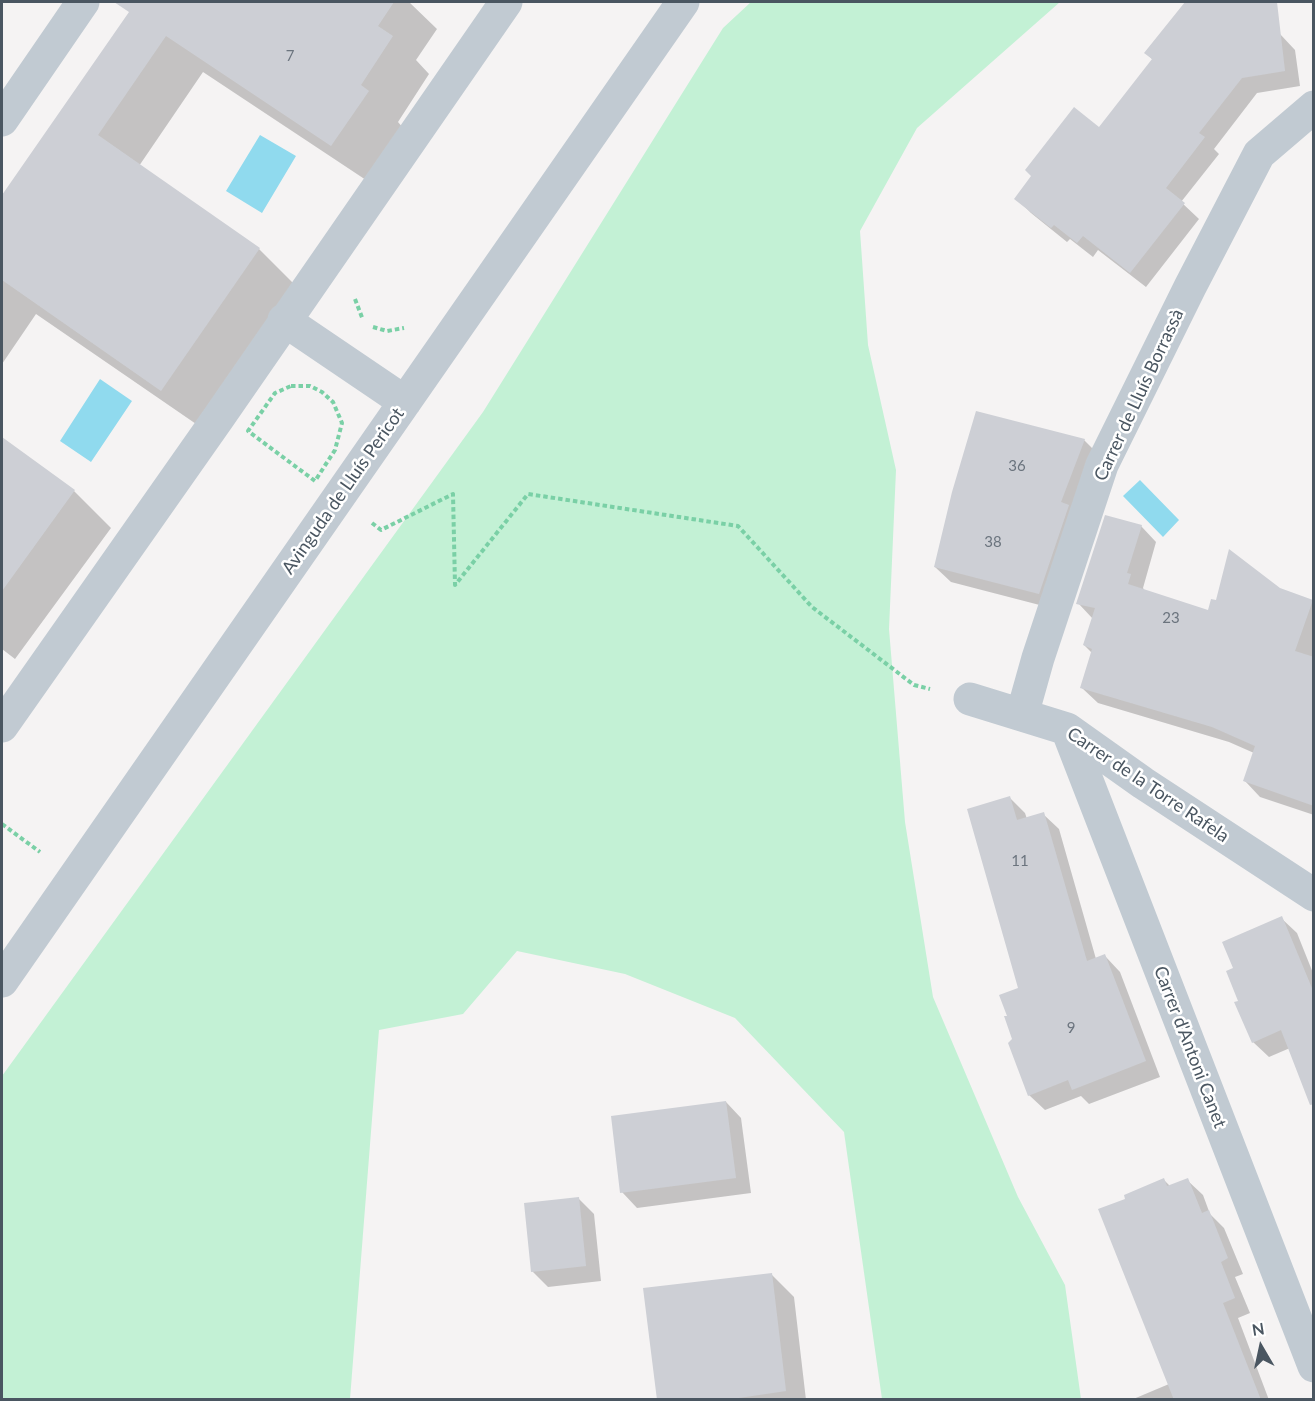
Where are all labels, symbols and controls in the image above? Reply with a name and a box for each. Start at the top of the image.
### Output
house number: 7 [286,47,294,65]
street label: Carrer de Lluís Borrassà [1090,306,1188,484]
street label: Avinguda de Lluís Pericot [277,404,409,578]
house number: 36 [1008,457,1026,475]
house number: 38 [984,533,1002,551]
house number: 23 [1162,609,1180,627]
street label: Carrer de la Torre Rafela [1063,723,1233,847]
house number: 11 [1011,852,1029,870]
street label: Carrer d'Antoni Canet [1149,963,1231,1131]
house number: 9 [1067,1019,1075,1037]
north arrow [1231,1317,1291,1377]
text: N [1251,1318,1266,1339]

